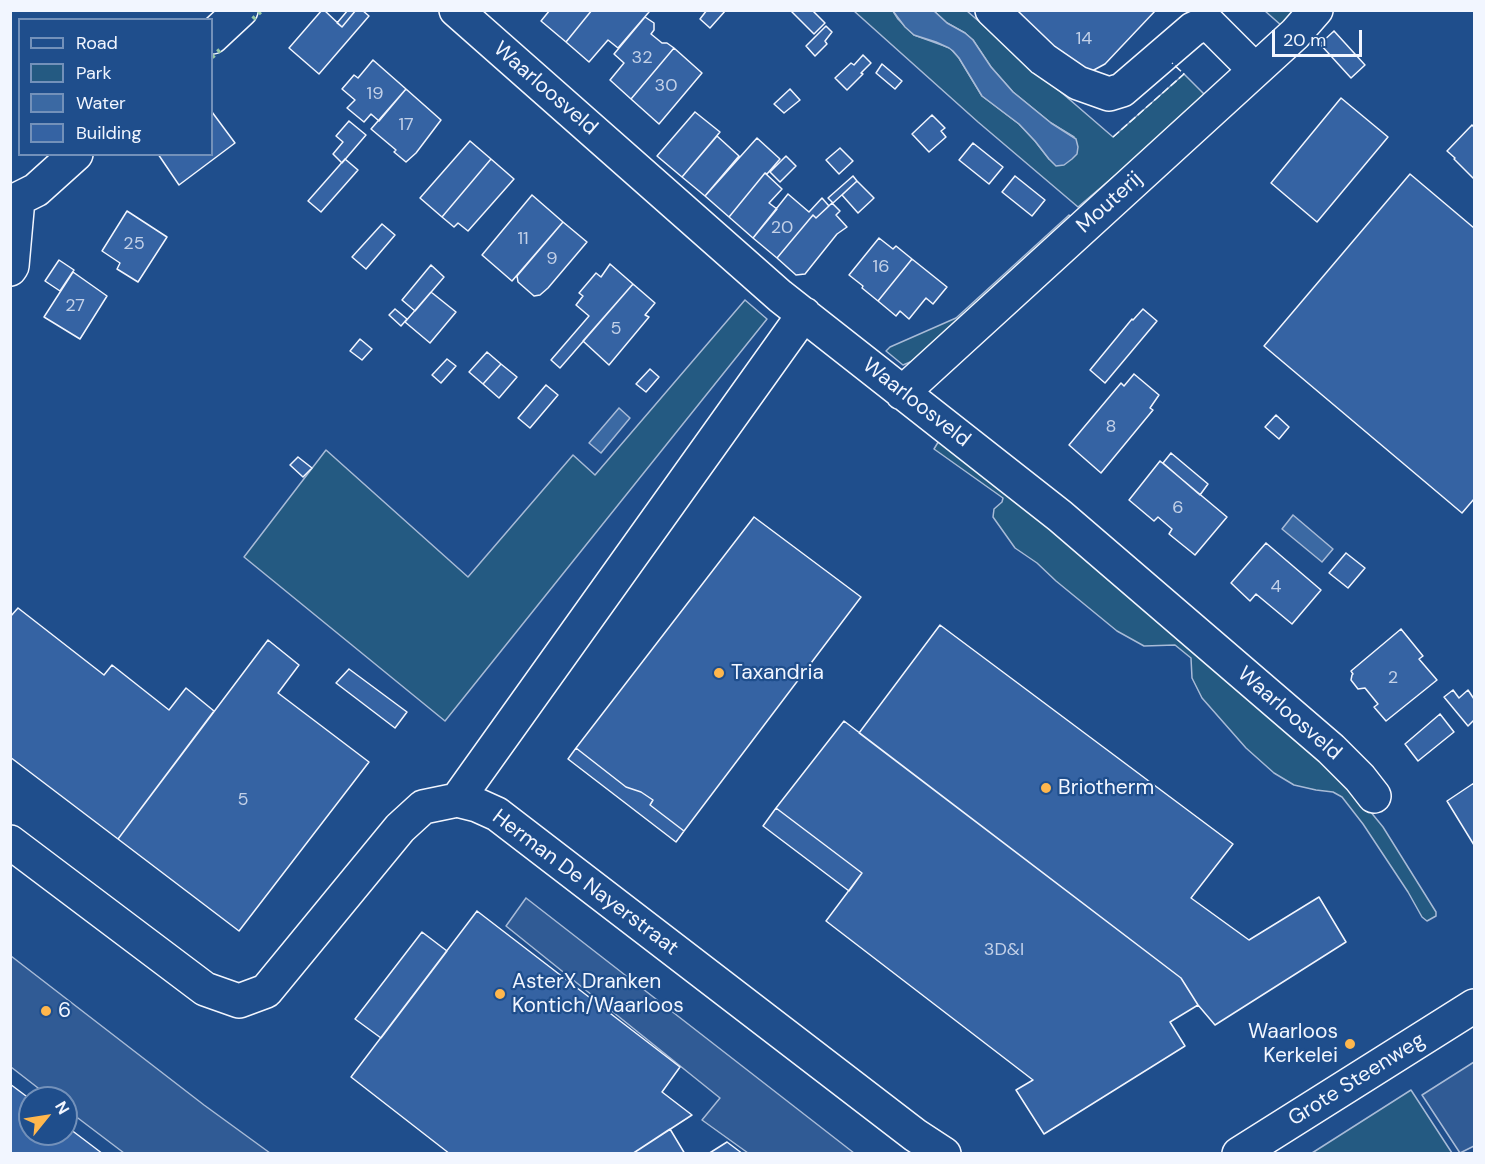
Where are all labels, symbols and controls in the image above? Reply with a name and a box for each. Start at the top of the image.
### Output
legend [18,18,213,156]
scale bar [1275,18,1365,56]
house number: 14 [1076,28,1092,50]
text: 20 m [1283,28,1326,52]
text: Road [76,31,118,55]
street label: Waarloosveld [488,37,602,141]
house number: 32 [631,47,653,69]
text: Park [76,61,112,85]
house number: 30 [655,75,677,97]
house number: 19 [367,83,383,105]
text: Water [76,91,126,115]
house number: 17 [398,114,414,136]
text: Building [76,121,141,145]
street label: Mouterij [1072,167,1148,239]
house number: 20 [771,217,793,239]
house number: 11 [517,228,529,250]
house number: 25 [123,233,145,255]
house number: 9 [546,248,558,270]
house number: 16 [873,256,889,278]
house number: 27 [65,295,85,317]
house number: 5 [611,318,621,340]
street label: Waarloosveld [857,353,975,453]
house number: 8 [1106,416,1116,438]
house number: 6 [1172,497,1184,519]
house number: 4 [1271,576,1281,598]
place label: Taxandria [731,660,824,686]
street label: Waarloosveld [1232,662,1346,766]
marker: Taxandria [712,666,726,680]
house number: 2 [1388,667,1398,689]
place label: Briotherm [1058,775,1154,801]
marker: Briotherm [1039,781,1053,795]
house number: 5 [238,789,248,811]
street label: Herman De Nayerstraat [487,805,683,961]
house number: 3D&I [984,939,1024,961]
place label: AsterX Dranken Kontich/Waarloos [512,969,684,1019]
marker: AsterX Dranken Kontich/Waarloos [493,987,507,1001]
place label: 6 [58,998,71,1024]
marker: 6 [39,1004,53,1018]
place label: Waarloos Kerkelei [1248,1019,1338,1069]
street label: Grote Steenweg [1284,1028,1430,1132]
marker: Waarloos Kerkelei [1343,1037,1357,1051]
north arrow [18,1086,78,1146]
text: N [50,1097,74,1118]

